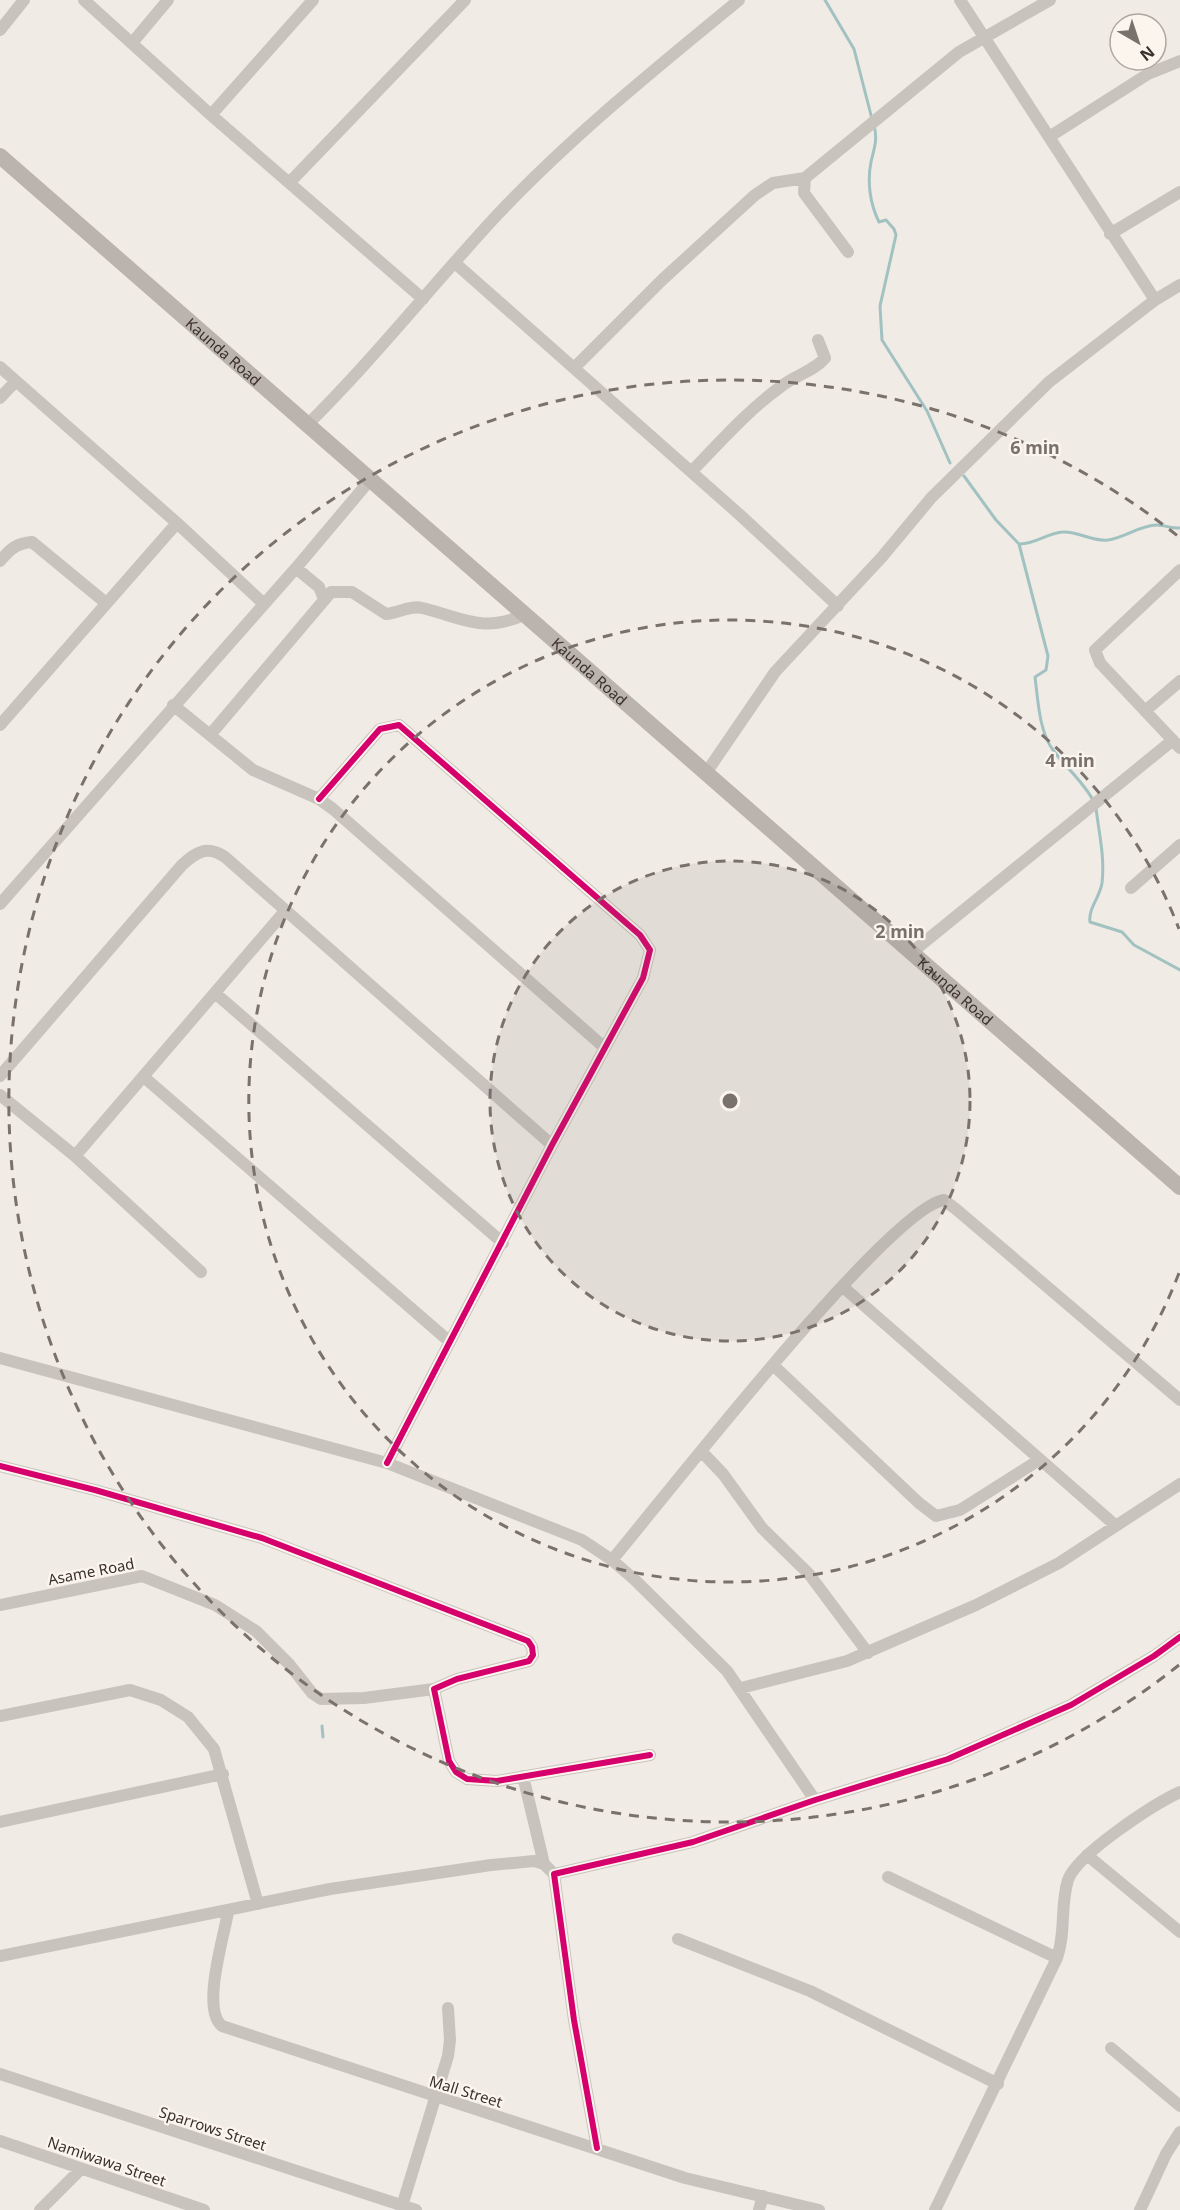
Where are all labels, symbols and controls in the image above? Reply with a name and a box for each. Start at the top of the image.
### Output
north arrow [1108,12,1168,72]
text: N [1135,41,1159,66]
street label: Kaunda Road [182,313,266,390]
text: 6 min [1010,435,1060,459]
street label: Kaunda Road [548,633,632,710]
text: 4 min [1045,748,1095,772]
text: 2 min [875,919,925,943]
street label: Kaunda Road [914,953,998,1029]
centre of rings [720,1091,740,1111]
street label: Asame Road [46,1553,136,1589]
street label: Mall Street [427,2070,506,2112]
street label: Sparrows Street [157,2101,270,2155]
street label: Namiwawa Street [45,2131,169,2191]

